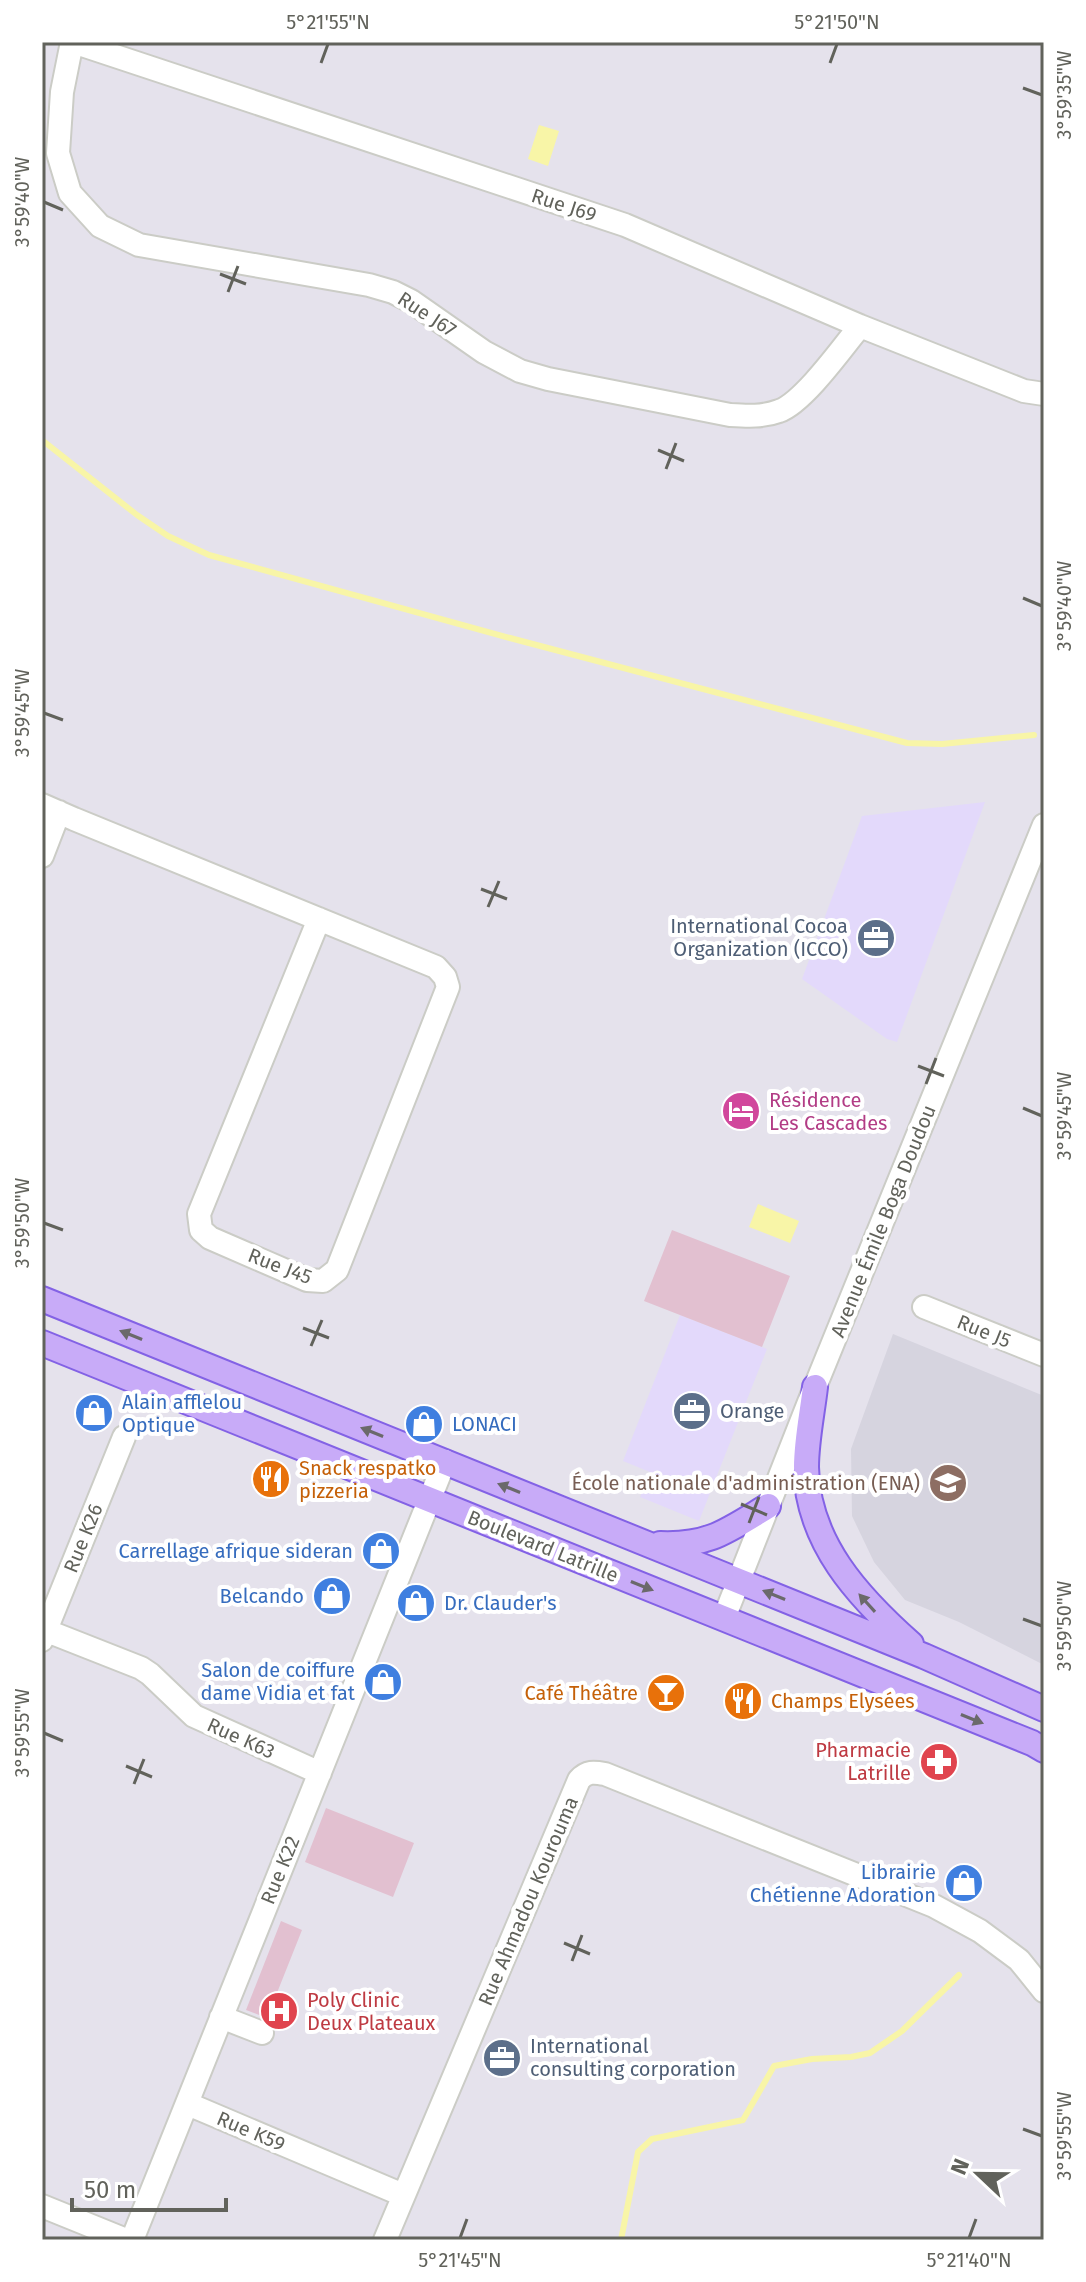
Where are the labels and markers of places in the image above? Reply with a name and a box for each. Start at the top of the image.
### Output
place label: International Cocoa Organization (ICCO) [670,914,848,961]
office icon: International Cocoa Organization (ICCO) [855,917,897,959]
place label: Résidence Les Cascades [769,1088,887,1135]
hotel icon: Résidence Les Cascades [720,1090,762,1132]
place label: Alain afflelou Optique [122,1390,242,1437]
office icon: Orange [671,1390,713,1432]
shop icon: Alain afflelou Optique [73,1392,115,1434]
place label: Orange [720,1399,784,1423]
shop icon: LONACI [403,1403,445,1445]
place label: LONACI [452,1412,517,1436]
place label: Snack respatko pizzeria [299,1456,436,1503]
restaurant icon: Snack respatko pizzeria [250,1458,292,1500]
school or university icon: École nationale d'administration (ENA) [927,1462,969,1504]
place label: École nationale d'administration (ENA) [572,1471,920,1495]
shop icon: Carrellage afrique sideran [360,1530,402,1572]
place label: Carrellage afrique sideran [119,1539,353,1563]
shop icon: Belcando [311,1575,353,1617]
shop icon: Dr. Clauder's [395,1582,437,1624]
place label: Belcando [220,1584,304,1608]
place label: Dr. Clauder's [444,1591,557,1615]
place label: Salon de coiffure dame Vidia et fat [201,1658,356,1705]
shop icon: Salon de coiffure dame Vidia et fat [362,1661,404,1703]
bar icon: Café Théâtre [645,1672,687,1714]
restaurant icon: Champs Elysées [722,1680,764,1722]
place label: Café Théâtre [525,1681,638,1705]
place label: Champs Elysées [771,1689,915,1713]
place label: Pharmacie Latrille [815,1738,911,1785]
pharmacy icon: Pharmacie Latrille [918,1741,960,1783]
place label: Librairie Chétienne Adoration [750,1860,936,1907]
shop icon: Librairie Chétienne Adoration [943,1862,985,1904]
place label: Poly Clinic Deux Plateaux [307,1988,436,2035]
hospital icon: Poly Clinic Deux Plateaux [258,1990,300,2032]
place label: International consulting corporation [530,2034,736,2081]
office icon: International consulting corporation [481,2037,523,2079]

